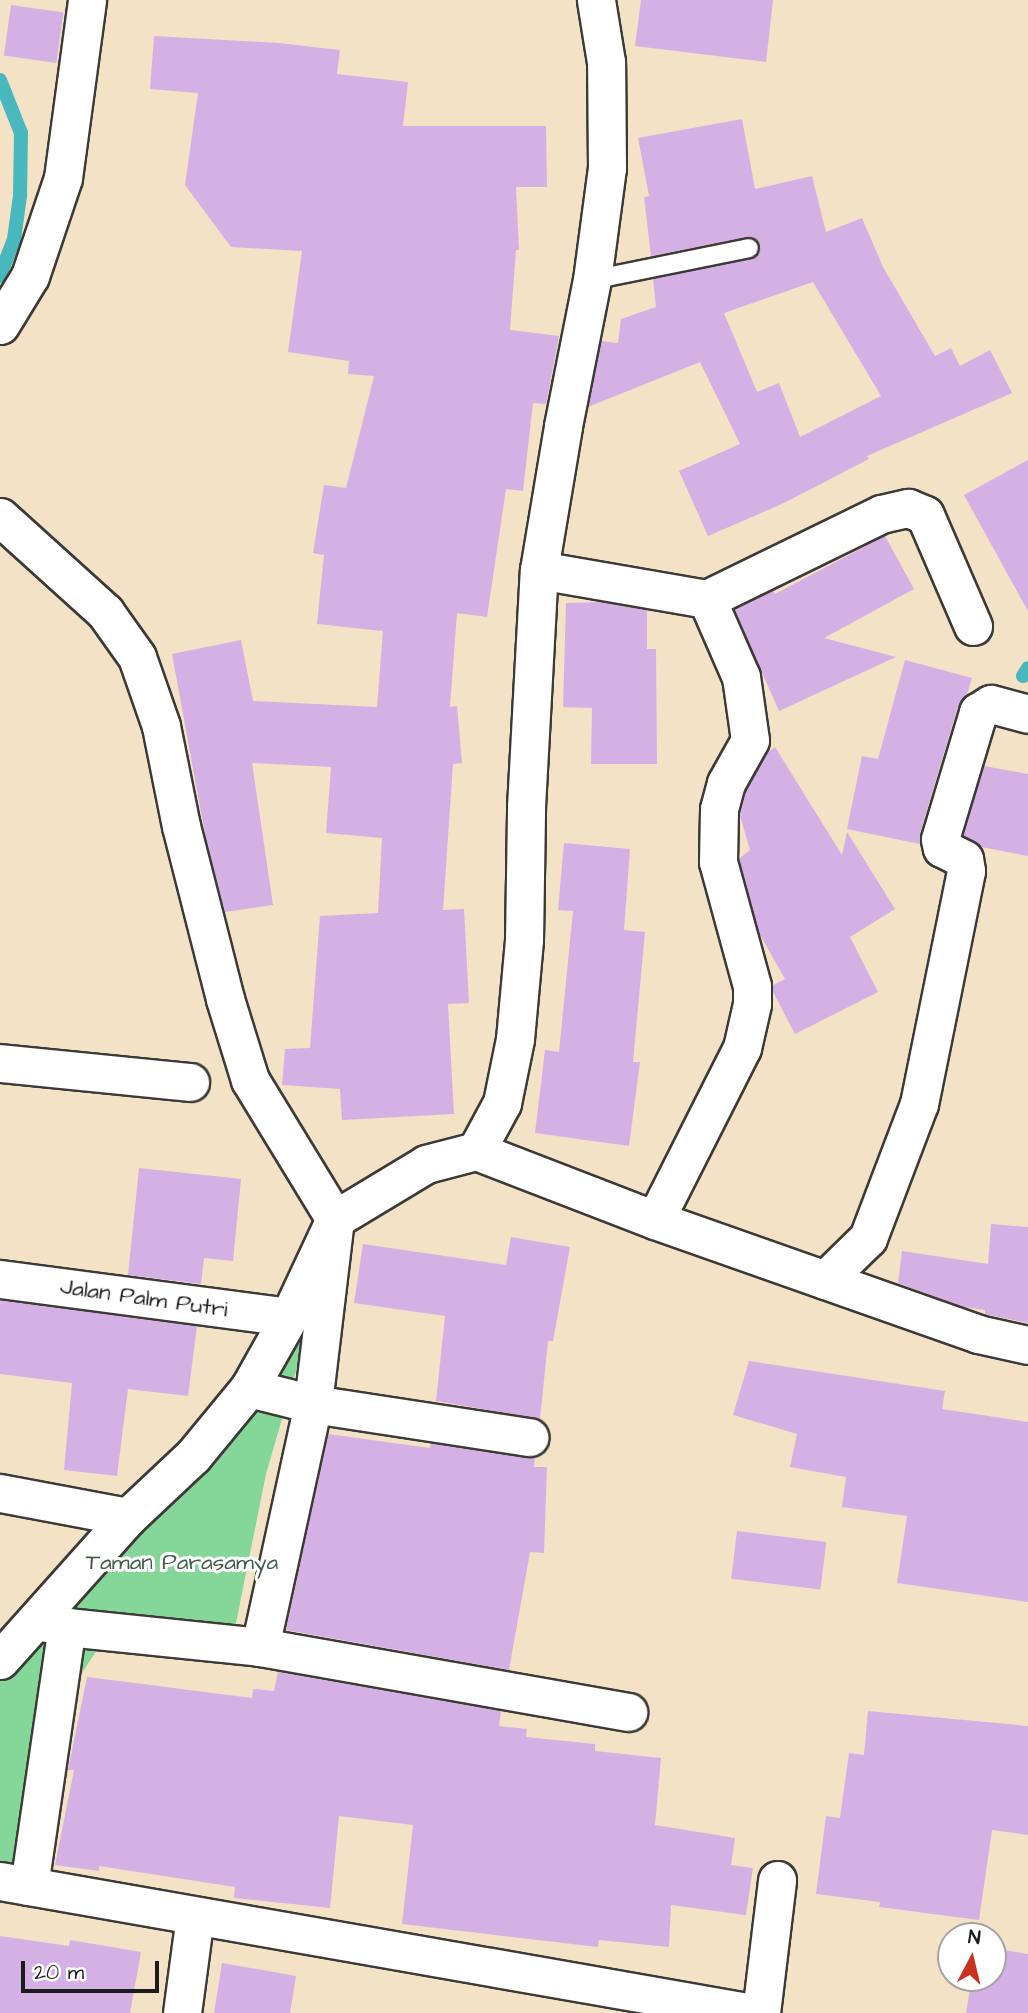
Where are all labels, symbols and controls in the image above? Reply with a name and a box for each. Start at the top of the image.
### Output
street label: Jalan Palm Putri [58,1273,230,1323]
park label: Taman Parasamya [86,1548,278,1576]
north arrow [937,1922,1007,1992]
text: N [967,1924,982,1952]
scale bar [24,1946,163,1990]
text: 20 m [34,1958,84,1987]

